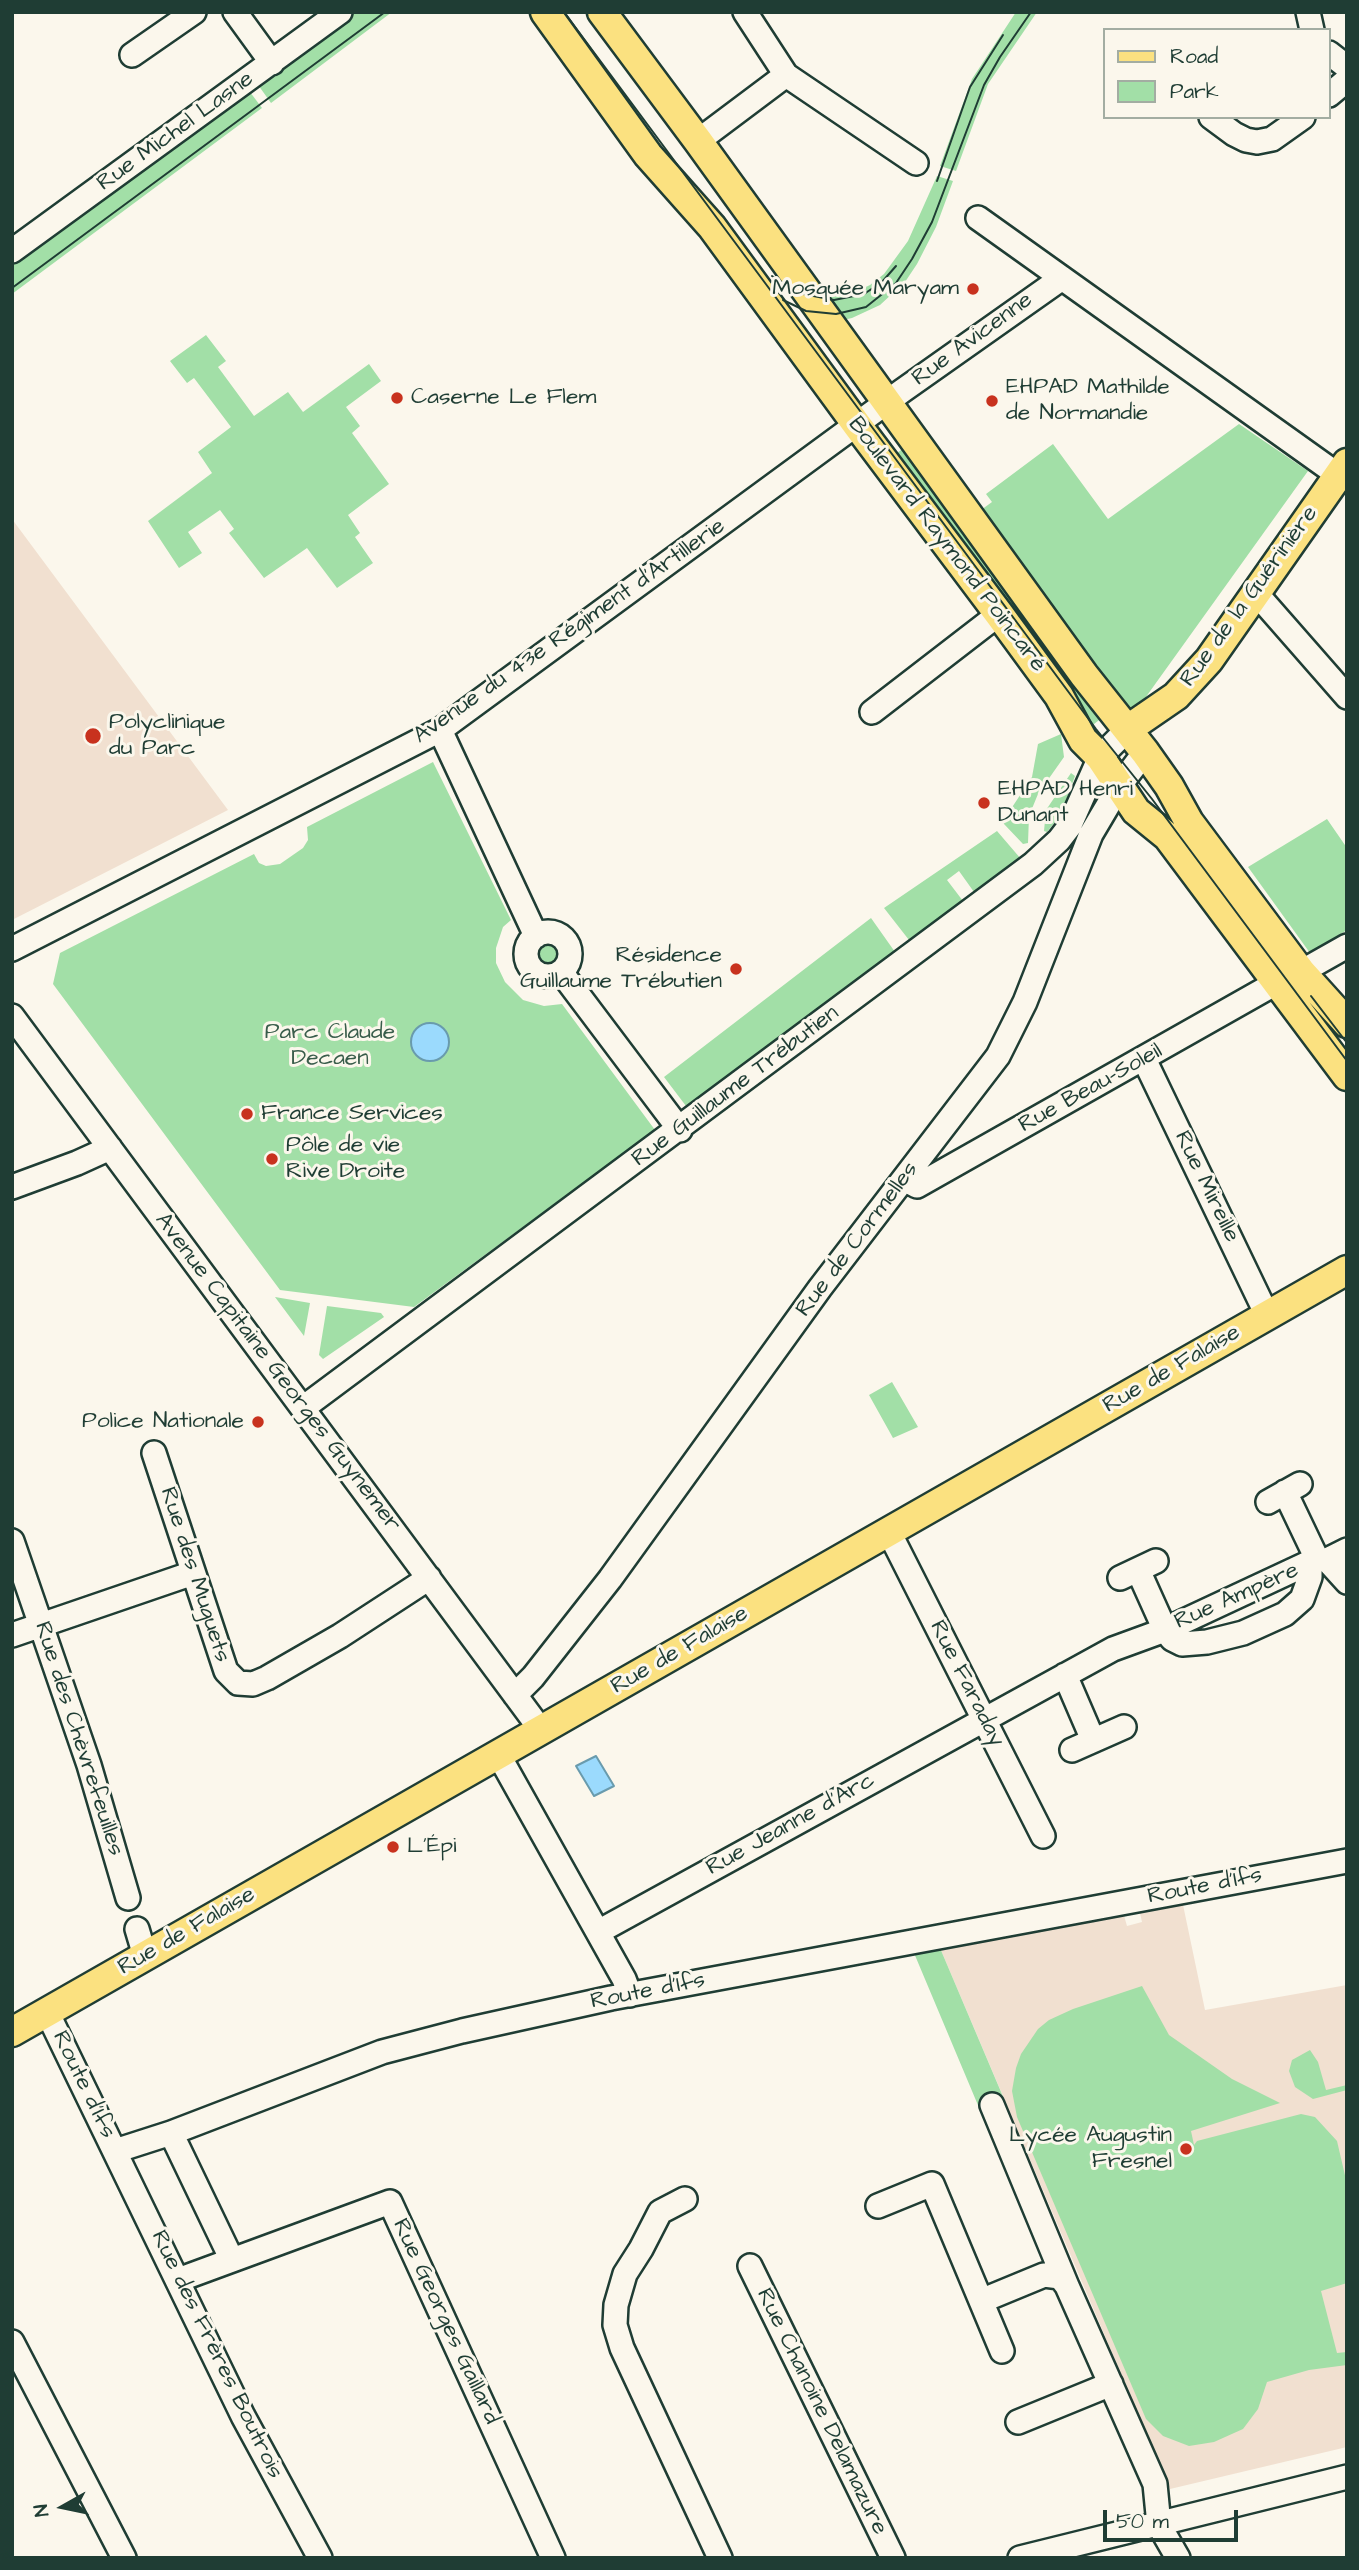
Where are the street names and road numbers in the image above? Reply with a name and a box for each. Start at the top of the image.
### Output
street label: Rue Michel Lasne [92,66,260,198]
street label: Rue Avicenne [907,287,1039,393]
street label: Boulevard Raymond Poincaré [841,412,1051,678]
street label: Rue de la Guérinière [1175,501,1325,693]
street label: Avenue du 43e Régiment d'Artillerie [409,513,731,751]
street label: Rue Guillaume Trébutien [627,1000,845,1174]
street label: Rue Beau-Soleil [1014,1038,1168,1140]
street label: Rue Mireille [1167,1127,1245,1247]
street label: Rue de Cormelles [791,1157,925,1323]
street label: Avenue Capitaine Georges Guynemer [148,1208,406,1538]
street label: Rue de Falaise [1099,1320,1245,1420]
street label: Rue des Muguets [153,1484,235,1666]
street label: Rue Ampère [1171,1557,1303,1637]
street label: Rue de Falaise [607,1601,753,1701]
street label: Rue Faraday [922,1616,1010,1752]
street label: Rue des Chèvrefeuilles [27,1619,129,1859]
street label: Rue Jeanne d'Arc [702,1767,880,1883]
street label: Route d'Ifs [1145,1862,1265,1912]
street label: Rue de Falaise [114,1882,260,1982]
street label: Route d'Ifs [588,1967,708,2017]
street label: Route d'Ifs [45,2027,121,2143]
street label: Rue Georges Gaillard [385,2215,505,2429]
street label: Rue des Frères Boutrois [144,2226,288,2484]
street label: Rue Chanoine Delamazure [749,2284,893,2540]

